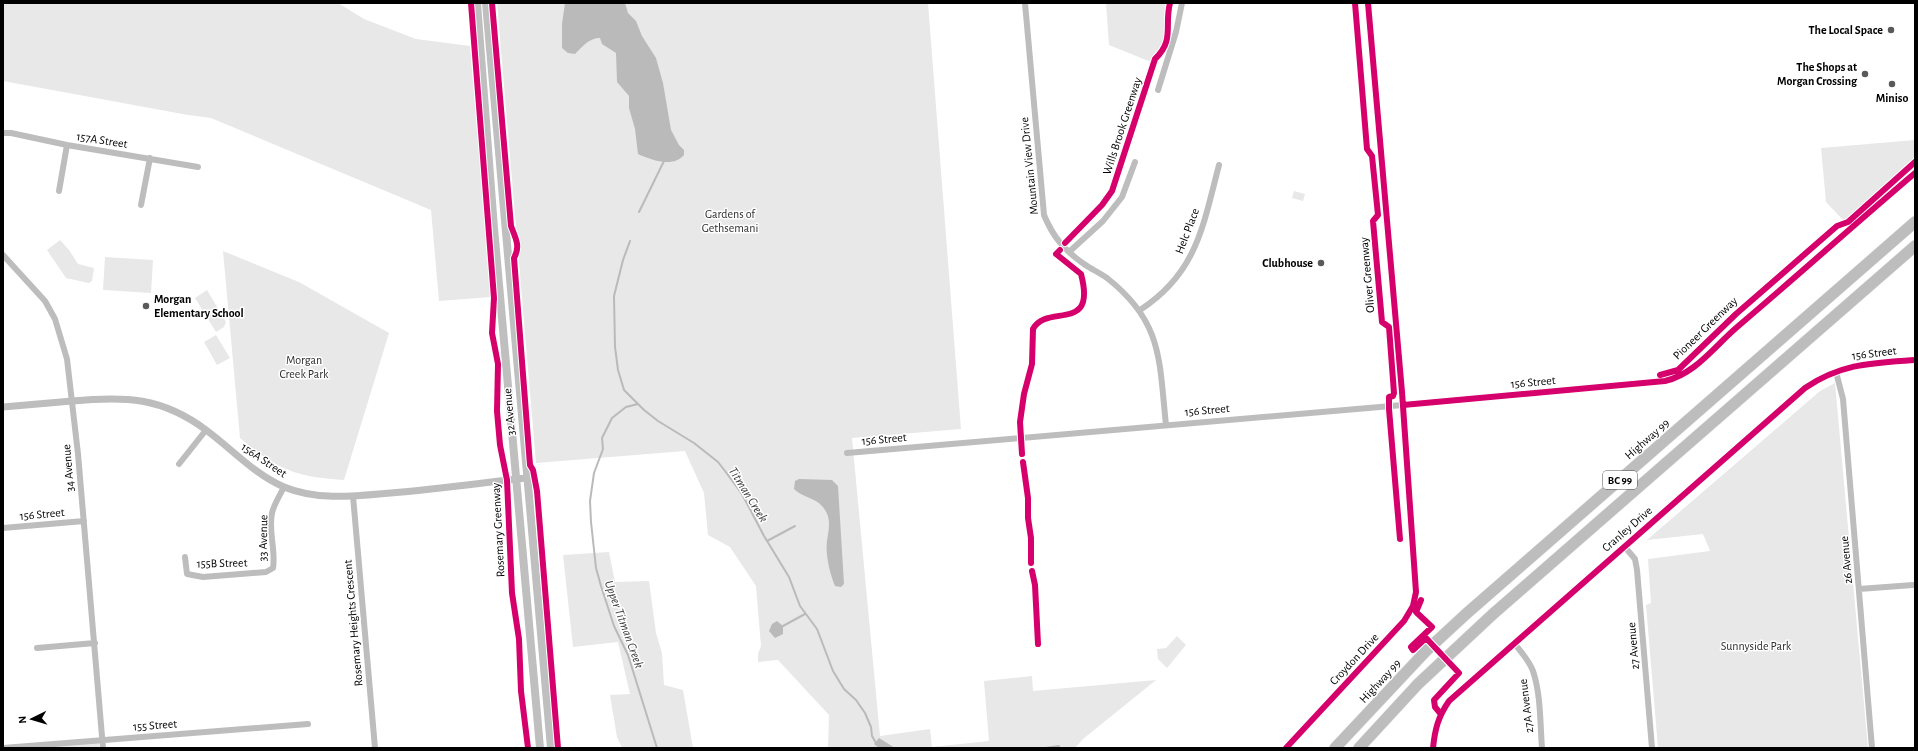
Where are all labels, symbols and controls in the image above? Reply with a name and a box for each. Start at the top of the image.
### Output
place label: The Local Space [1809,24,1883,36]
marker: The Local Space [1886,25,1896,35]
place label: The Shops at Morgan Crossing [1777,61,1858,87]
marker: The Shops at Morgan Crossing [1860,69,1870,79]
street label: Wills Brook Greenway [1101,76,1144,177]
marker: Miniso [1887,79,1897,89]
place label: Miniso [1876,92,1908,104]
street label: Mountain View Drive [1018,117,1040,215]
street label: 157A Street [76,130,128,150]
street label: Helc Place [1173,206,1201,256]
park label: Gardens of Gethsemani [702,208,758,234]
street label: Oliver Greenway [1358,237,1377,313]
place label: Clubhouse [1262,257,1313,269]
marker: Clubhouse [1316,258,1326,268]
place label: Morgan Elementary School [154,293,244,320]
street label: Pioneer Greenway [1671,294,1740,362]
marker: Morgan Elementary School [141,301,151,311]
street label: 156 Street [1851,344,1897,362]
park label: Morgan Creek Park [279,354,329,380]
street label: 156 Street [1510,374,1556,390]
street label: 32 Avenue [501,388,517,436]
street label: 156 Street [1184,402,1230,418]
street label: Highway 99 [1622,416,1672,462]
street label: 156 Street [861,431,907,447]
street label: 156A Street [239,440,289,480]
street label: 34 Avenue [60,444,76,492]
water label: Titman Creek [726,465,770,525]
road number: BC 99 [1603,471,1637,489]
street label: Rosemary Greenway [490,482,507,578]
street label: Cranley Drive [1600,504,1655,555]
street label: 156 Street [19,506,65,522]
street label: 33 Avenue [257,514,269,562]
street label: 26 Avenue [1838,536,1854,584]
street label: 155B Street [196,557,248,569]
street label: Rosemary Heights Crescent [341,559,366,687]
water label: Upper Titman Creek [602,579,646,670]
street label: 27 Avenue [1625,622,1641,670]
street label: Croydon Drive [1327,631,1382,688]
park label: Sunnyside Park [1721,640,1792,653]
street label: Highway 99 [1357,657,1404,706]
street label: 27A Avenue [1517,678,1535,734]
north arrow [12,699,52,739]
text: N [17,716,28,724]
street label: 155 Street [132,717,178,733]

